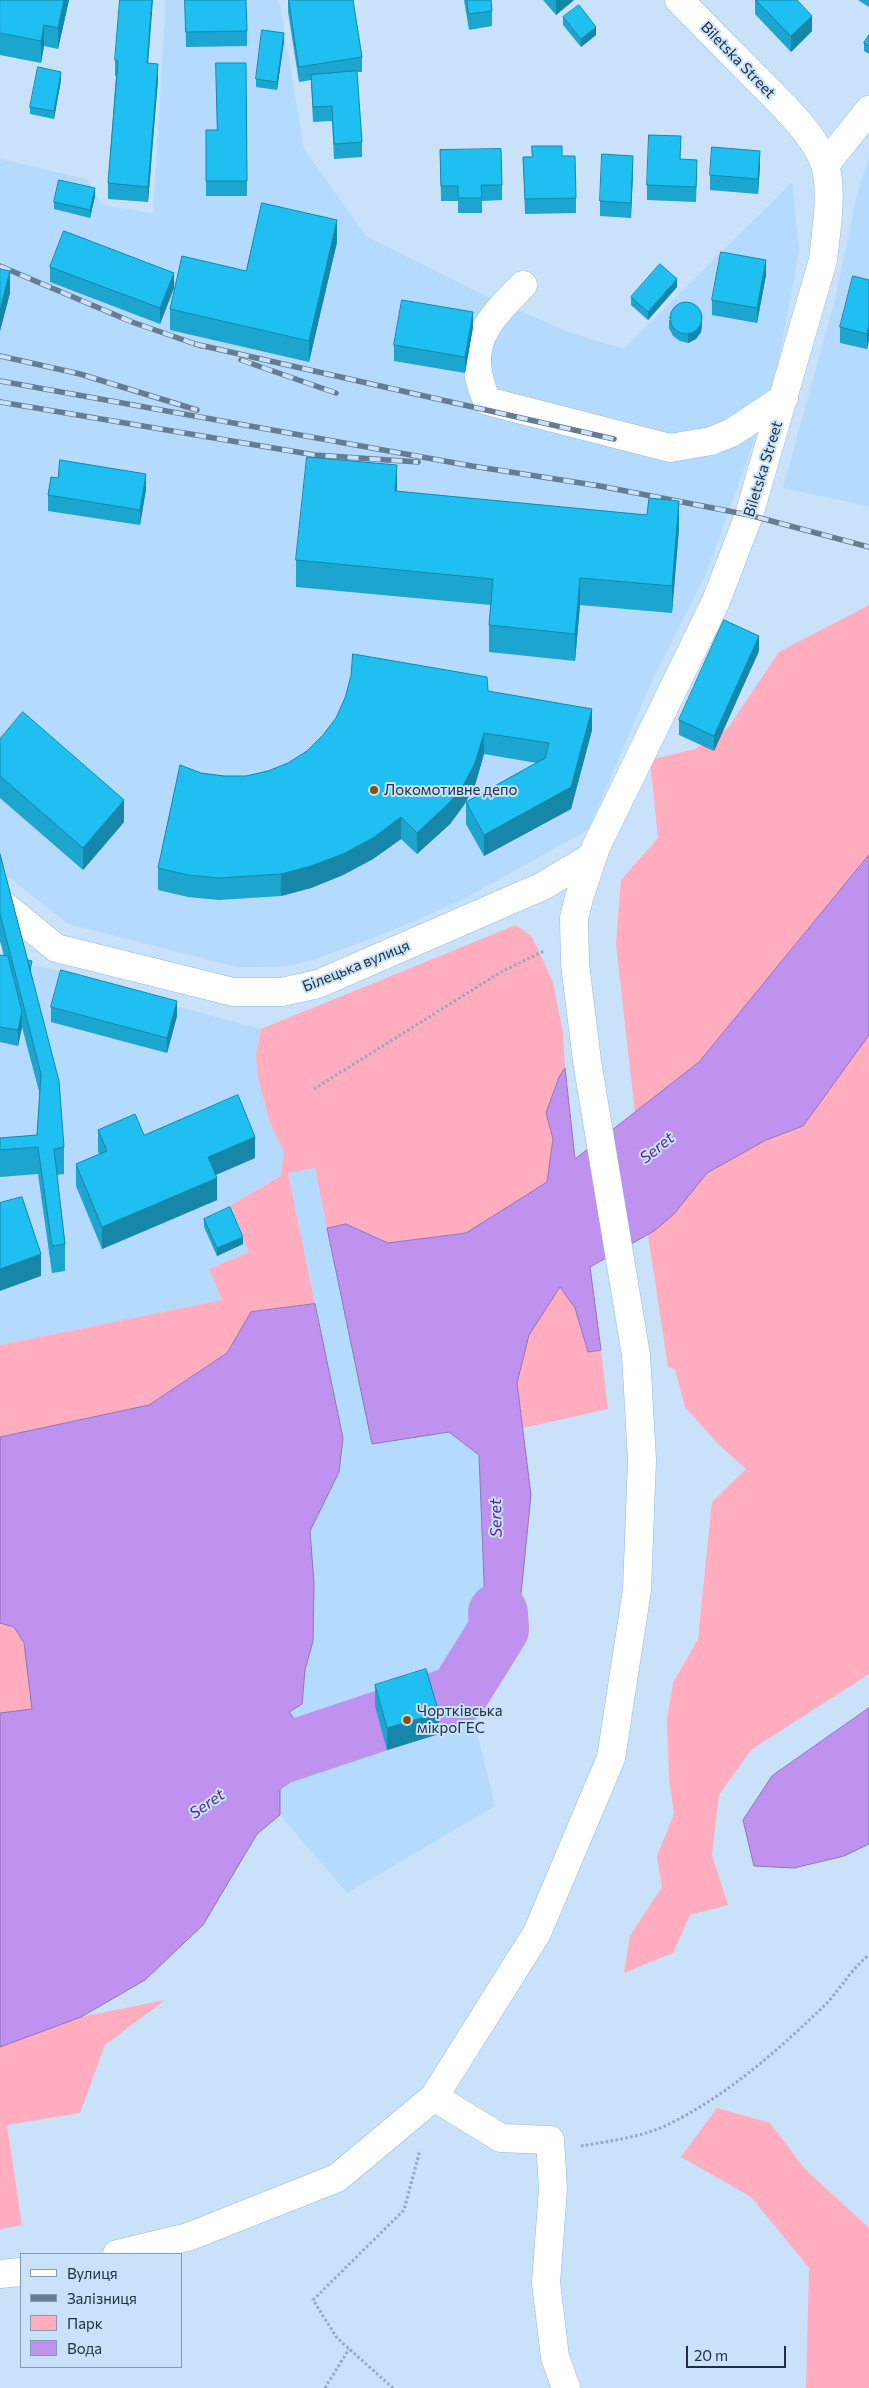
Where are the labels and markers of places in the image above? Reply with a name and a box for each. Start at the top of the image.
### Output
place label: Локомотивне депо [384,781,517,799]
marker: Локомотивне депо [368,784,380,796]
place label: Чортківська мікроГЕС [417,1702,503,1737]
marker: Чортківська мікроГЕС [401,1714,413,1726]

